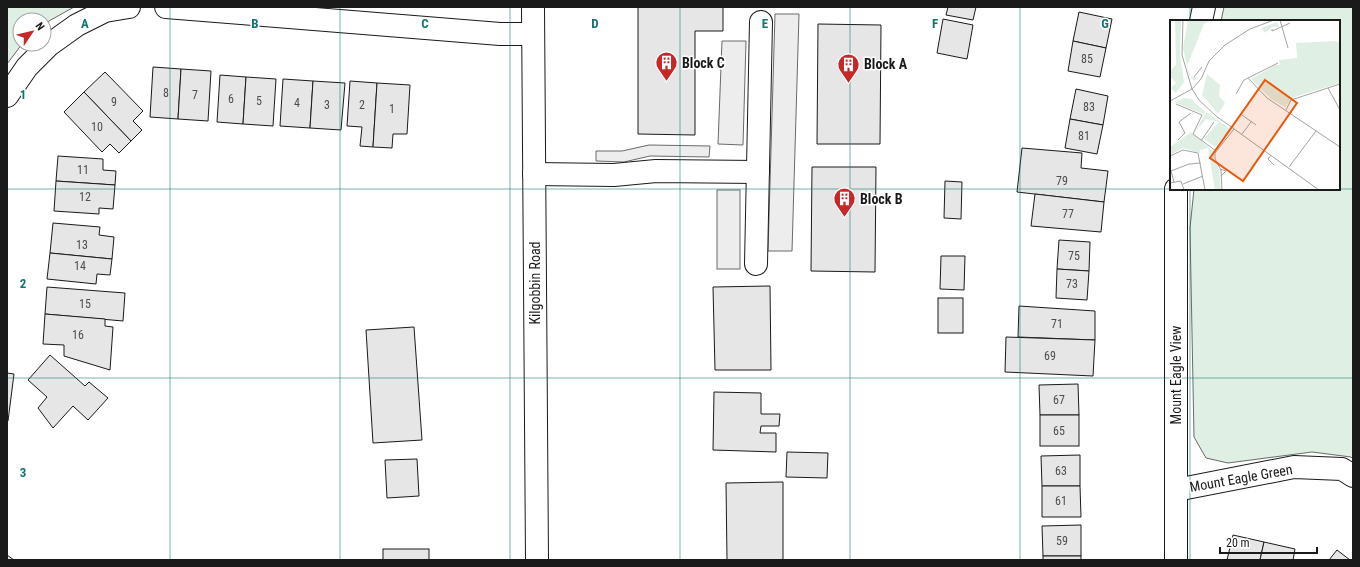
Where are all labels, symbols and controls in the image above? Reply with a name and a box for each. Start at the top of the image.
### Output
north arrow [12,12,52,52]
text: A [81,16,89,31]
text: B [251,16,259,31]
text: C [421,16,429,31]
text: D [591,16,599,31]
text: E [762,16,769,31]
text: F [932,16,938,31]
text: G [1101,16,1109,31]
text: N [33,20,47,33]
inset map [1170,20,1340,190]
building icon: Block C [653,50,679,83]
building icon: Block A [836,51,862,84]
house number: 85 [1081,52,1093,66]
place label: Block C [682,55,725,71]
place label: Block A [864,56,908,72]
house number: 8 [163,86,169,100]
text: 1 [20,87,26,102]
house number: 7 [192,88,198,102]
house number: 6 [228,92,234,106]
house number: 5 [256,94,262,108]
house number: 9 [111,95,117,109]
house number: 4 [294,96,300,110]
house number: 3 [324,98,330,112]
house number: 2 [359,98,365,112]
house number: 83 [1083,100,1095,114]
house number: 1 [389,102,395,116]
house number: 10 [91,120,103,134]
house number: 81 [1078,129,1090,143]
house number: 11 [77,163,89,177]
house number: 79 [1056,174,1068,188]
building icon: Block B [831,186,857,219]
house number: 12 [79,190,91,204]
place label: Block B [860,191,903,207]
house number: 77 [1062,207,1074,221]
house number: 13 [76,238,88,252]
street label: Kilgobbin Road [527,241,543,325]
house number: 75 [1068,249,1080,263]
house number: 14 [74,259,86,273]
text: 2 [20,276,27,291]
house number: 73 [1066,277,1078,291]
house number: 15 [79,297,91,311]
house number: 71 [1051,317,1063,331]
street label: Mount Eagle View [1168,326,1184,424]
house number: 16 [72,328,84,342]
house number: 69 [1044,349,1056,363]
house number: 67 [1053,393,1065,407]
house number: 65 [1053,424,1065,438]
street label: Mount Eagle Green [1188,461,1294,495]
house number: 63 [1055,464,1067,478]
text: 3 [20,465,26,480]
house number: 61 [1055,494,1067,508]
scale bar [1220,529,1317,555]
house number: 59 [1056,534,1068,548]
text: 20 m [1226,536,1250,550]

